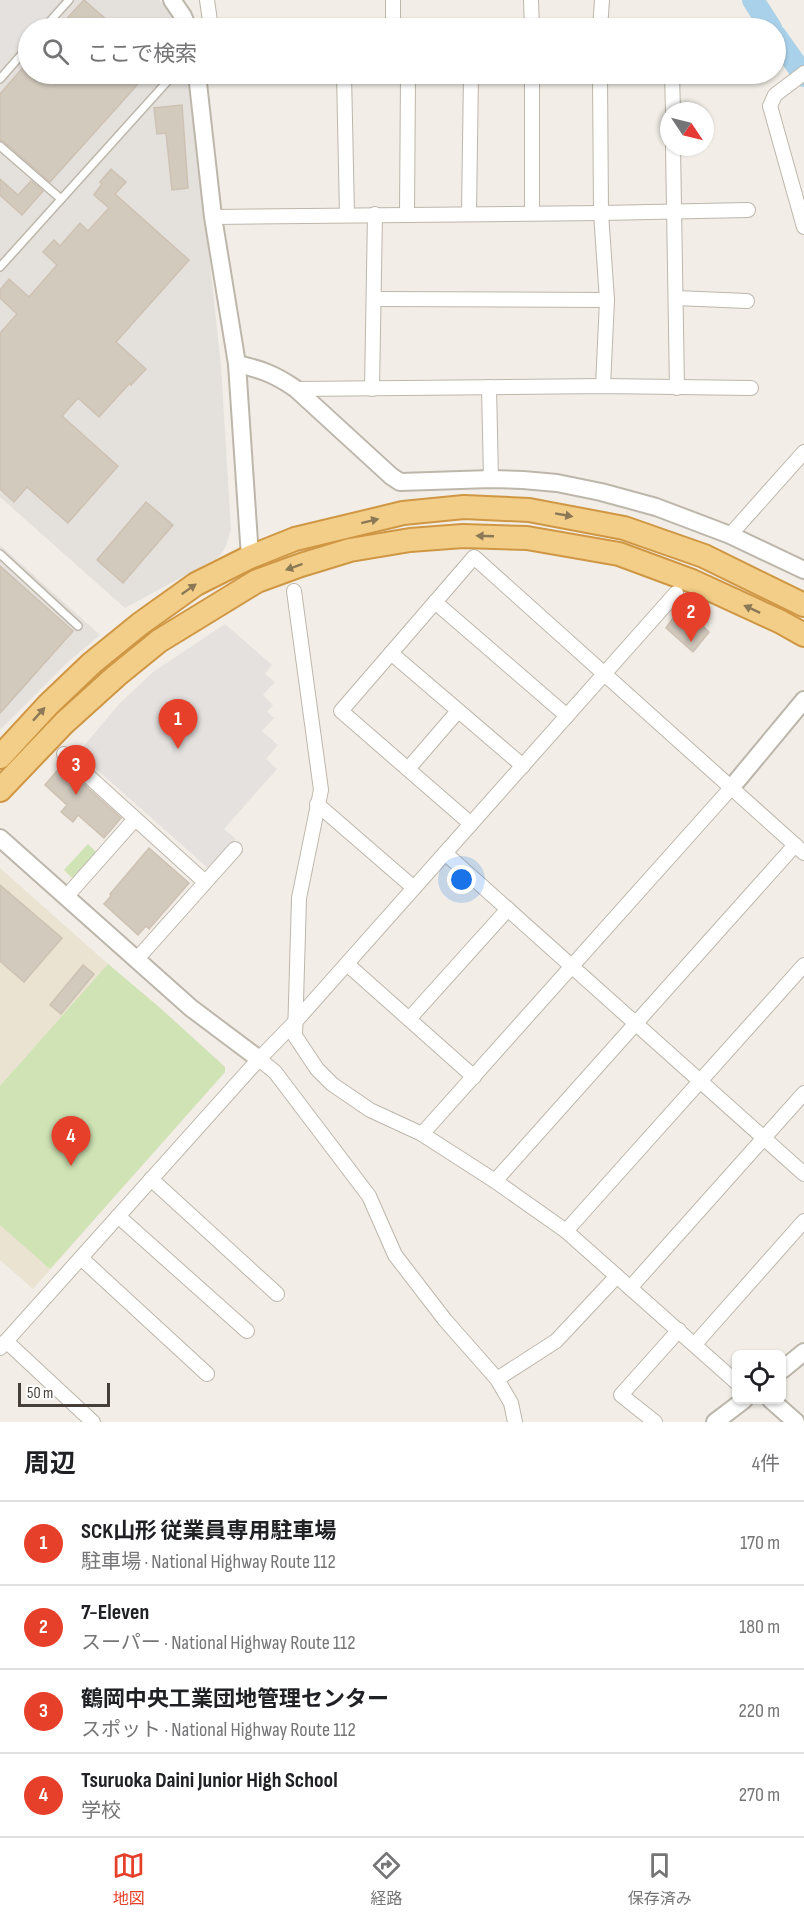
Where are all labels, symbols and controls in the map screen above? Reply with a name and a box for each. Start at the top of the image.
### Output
search box [18,18,786,84]
icon: search [39,35,72,68]
text: ここで検索 [87,41,197,68]
north arrow [660,102,714,156]
one-way arrow [554,511,573,520]
one-way arrow [361,516,380,525]
one-way arrow [476,532,495,541]
one-way arrow [285,563,303,573]
one-way arrow [181,584,197,595]
pin: 2 [672,592,710,642]
one-way arrow [743,603,761,613]
pin: 1 [158,700,198,749]
one-way arrow [32,707,46,721]
pin: 3 [56,746,96,795]
your location [447,865,476,894]
pin: 4 [52,1116,90,1166]
map controls [732,1350,786,1404]
button: locate [732,1350,786,1404]
scale bar [18,1380,110,1408]
text: 50 m [27,1384,53,1403]
text: 周辺 [24,1449,76,1480]
text: 4件 [752,1452,780,1476]
text: SCK山形 従業員専用駐車場 [81,1518,336,1545]
text: 1 [40,1531,47,1555]
text: 170 m [740,1531,780,1555]
text: 駐車場 · National Highway Route 112 [81,1550,336,1574]
text: 7-Eleven [81,1599,149,1626]
text: 2 [39,1615,48,1639]
text: 180 m [739,1615,780,1639]
text: スーパー · National Highway Route 112 [81,1631,355,1655]
text: 鶴岡中央工業団地管理センター [81,1686,389,1713]
text: 3 [39,1699,48,1723]
text: 220 m [739,1699,780,1723]
text: スポット · National Highway Route 112 [81,1718,356,1742]
text: Tsuruoka Daini Junior High School [81,1767,338,1794]
text: 4 [39,1783,48,1807]
text: 270 m [739,1783,780,1807]
text: 学校 [81,1799,121,1823]
tab: 地図 [112,1849,145,1909]
tab: 経路 [370,1849,403,1909]
tab: 保存済み [628,1849,692,1909]

